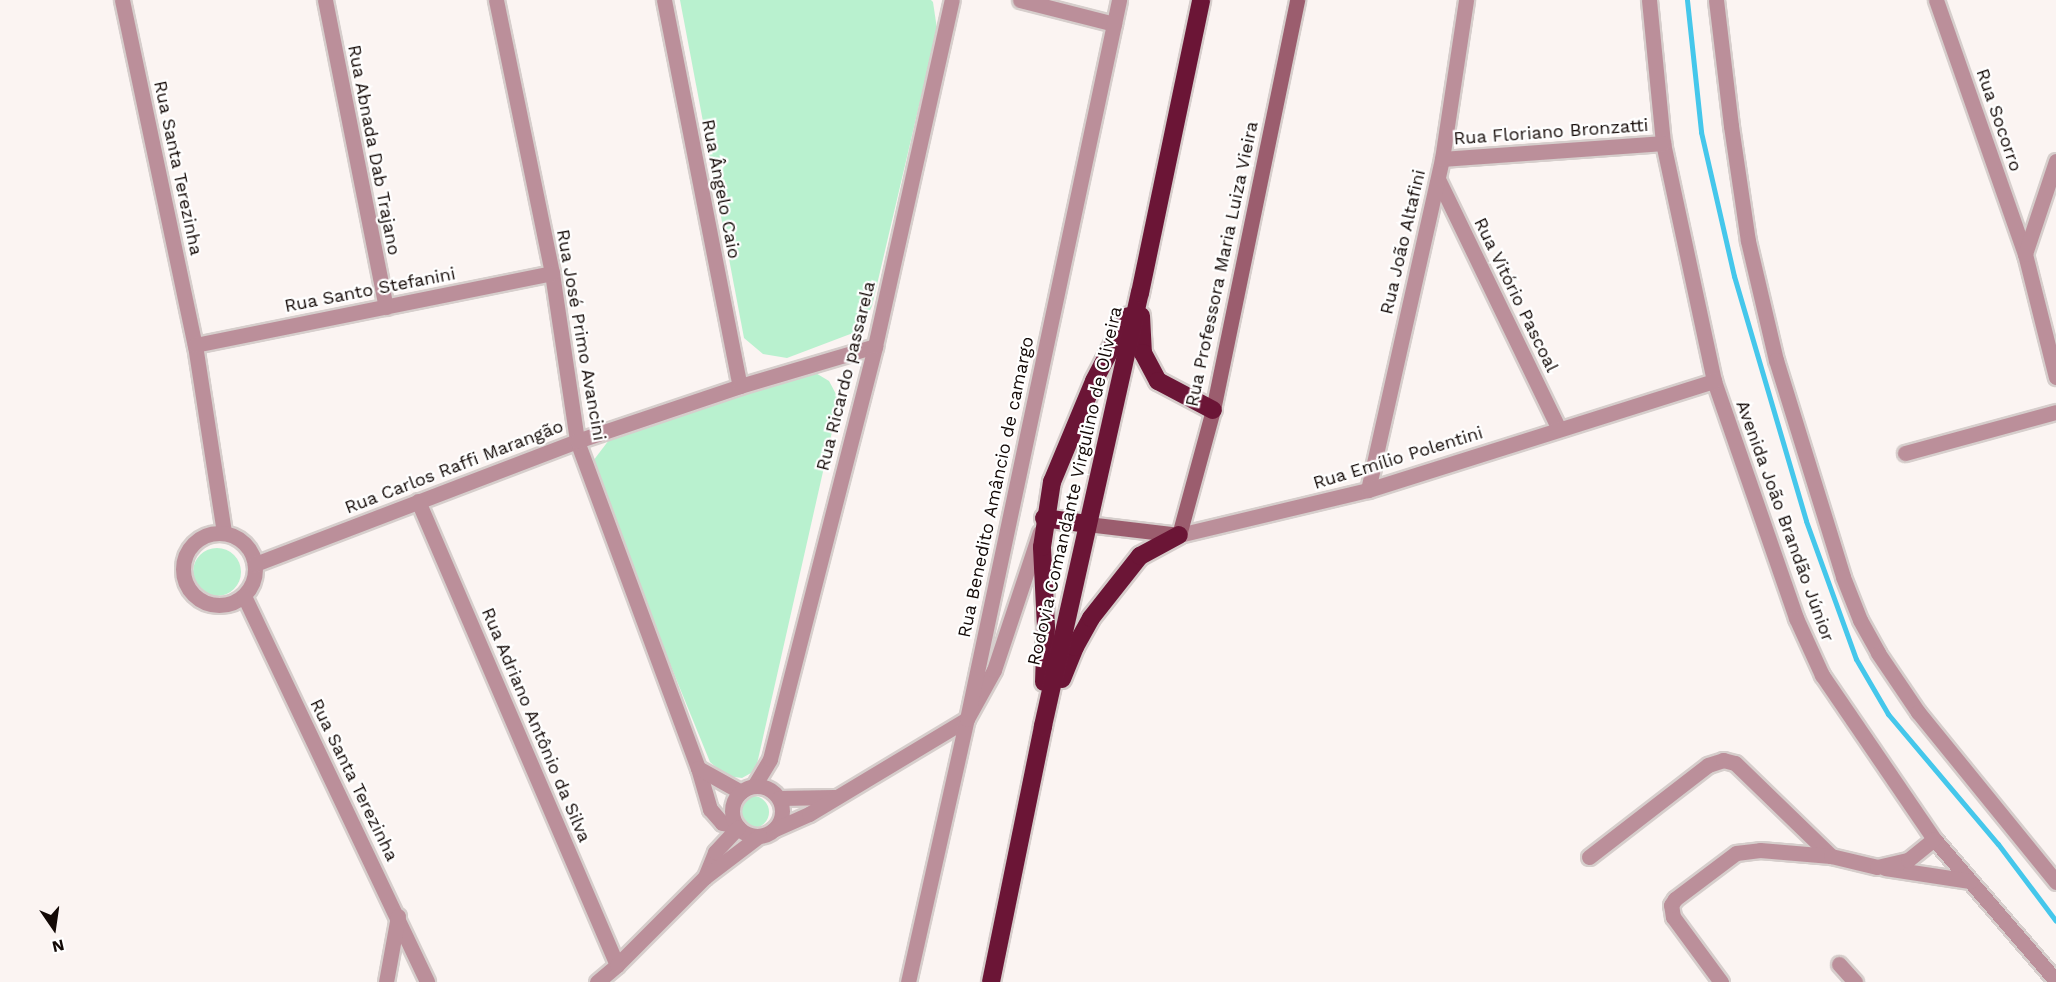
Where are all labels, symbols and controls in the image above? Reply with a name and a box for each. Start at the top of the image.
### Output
street label: Rua Abnada Dab Trajano [343,42,405,258]
street label: Rua Socorro [1971,66,2027,174]
street label: Rua Santa Terezinha [149,78,207,258]
street label: Rua Floriano Bronzatti [1453,114,1649,150]
street label: Rua Ângelo Caio [697,117,745,261]
street label: Rua Professora Maria Luiza Vieira [1181,118,1263,410]
street label: Rua João Altafini [1376,167,1430,317]
street label: Rua Vitório Pascoal [1469,214,1563,376]
street label: Rua José Primo Avancini [552,227,610,443]
street label: Rua Santo Stefanini [282,263,458,317]
street label: Rua Ricardo passarela [812,279,880,473]
street label: Rodovia Comandante Virgulino de Oliveira [1023,304,1127,668]
street label: Rua Benedito Amâncio de camargo [953,334,1039,640]
street label: Avenida João Brandão Júnior [1731,397,1839,645]
street label: Rua Carlos Raffi Marangão [342,415,566,519]
street label: Rua Emílio Polentini [1310,422,1486,494]
street label: Rua Adriano Antônio da Silva [476,603,596,847]
street label: Rua Santa Terezinha [305,695,403,865]
north arrow [24,898,84,958]
text: N [50,935,66,957]

